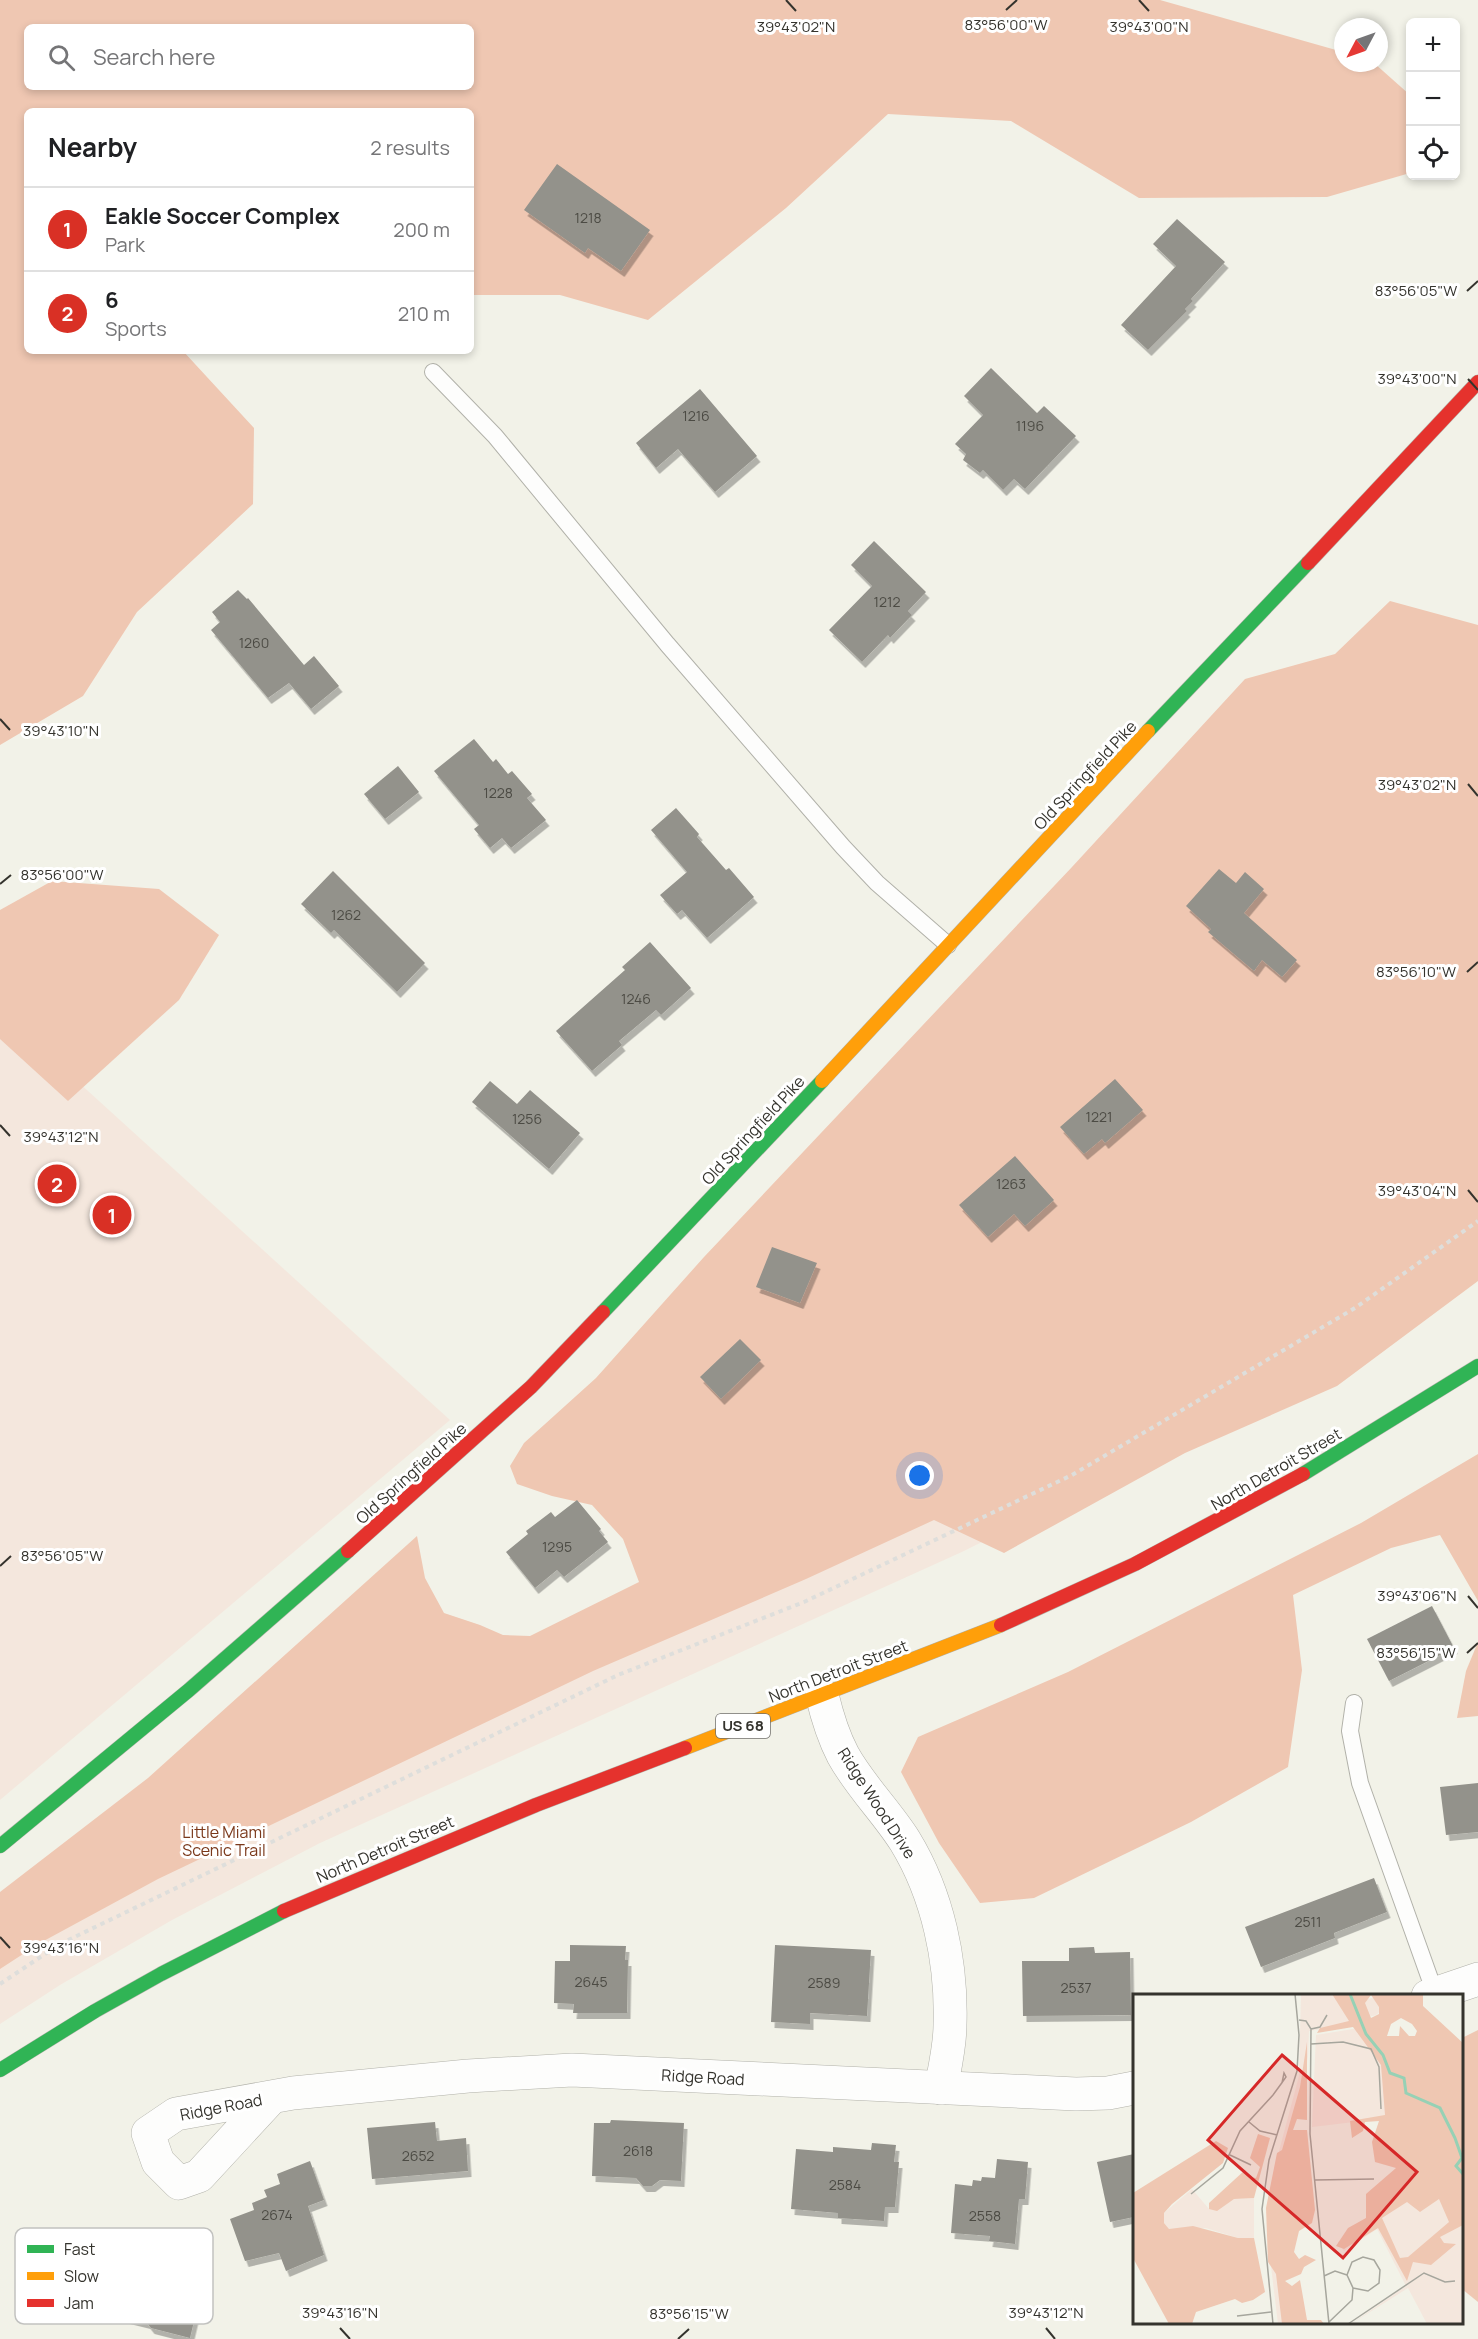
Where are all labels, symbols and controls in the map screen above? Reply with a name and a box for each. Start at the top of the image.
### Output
text: 83°56'00"W [964,14,1048,35]
text: 39°43'02"N [757,16,835,37]
text: 39°43'00"N [1109,16,1189,37]
north arrow [1334,18,1388,72]
map controls [1406,18,1460,180]
button: + [1406,18,1460,72]
search box [24,24,474,90]
icon: search [45,41,78,74]
text: Search here [93,42,215,72]
button: − [1406,72,1460,126]
button: locate [1406,126,1460,180]
text: Nearby [48,129,137,165]
text: 2 results [370,134,450,161]
text: Eakle Soccer Complex [105,201,340,231]
house number: 1218 [574,208,602,227]
text: 1 [63,216,72,243]
text: 200 m [393,216,450,243]
text: Park [105,231,145,258]
text: 83°56'05"W [1375,280,1457,301]
text: 6 [105,285,119,315]
text: 2 [62,300,73,327]
text: 210 m [398,300,450,327]
text: Sports [105,315,167,342]
text: 39°43'00"N [1377,368,1457,389]
house number: 1216 [682,406,710,425]
house number: 1196 [1016,416,1044,435]
house number: 1212 [874,592,900,611]
house number: 1260 [239,633,269,652]
street label: Old Springfield Pike [1029,716,1141,834]
text: 39°43'10"N [23,720,99,741]
text: 39°43'02"N [1378,774,1456,795]
house number: 1228 [483,783,513,802]
text: 83°56'00"W [20,864,104,885]
house number: 1262 [331,905,361,924]
text: 83°56'10"W [1376,961,1456,982]
house number: 1246 [621,989,651,1008]
street label: Old Springfield Pike [697,1071,809,1189]
house number: 1221 [1086,1107,1112,1126]
house number: 1256 [512,1109,542,1128]
text: 39°43'12"N [23,1126,99,1147]
pin: 2 [38,1162,76,1206]
house number: 1263 [996,1174,1026,1193]
text: 39°43'04"N [1378,1180,1456,1201]
pin: 1 [92,1192,132,1238]
street label: Old Springfield Pike [351,1417,471,1529]
street label: North Detroit Street [1207,1423,1345,1515]
your location [905,1461,934,1490]
house number: 1295 [542,1537,572,1556]
text: 83°56'05"W [21,1545,103,1566]
text: 39°43'06"N [1377,1585,1457,1606]
street label: North Detroit Street [765,1634,911,1708]
text: 83°56'15"W [1376,1642,1456,1663]
road number: US 68 [716,1714,770,1738]
street label: Ridge Wood Drive [833,1743,921,1863]
street label: North Detroit Street [313,1810,457,1888]
park label: Little Miami Scenic Trail [182,1821,266,1861]
house number: 2511 [1295,1912,1322,1931]
text: 39°43'16"N [23,1937,99,1958]
house number: 2645 [574,1972,608,1991]
house number: 2589 [808,1973,840,1992]
house number: 2537 [1061,1978,1091,1997]
inset map [1133,1994,1463,2324]
street label: Ridge Road [661,2064,745,2090]
street label: Ridge Road [178,2088,264,2126]
house number: 2618 [623,2141,653,2160]
house number: 2652 [402,2146,434,2165]
house number: 2584 [829,2175,861,2194]
house number: 2674 [261,2205,293,2224]
house number: 2558 [969,2206,1001,2225]
legend [15,2228,213,2324]
text: Fast [64,2238,95,2260]
text: Slow [64,2265,99,2287]
text: Jam [64,2292,94,2314]
text: 39°43'16"N [302,2302,378,2323]
text: 39°43'12"N [1008,2302,1084,2323]
text: 83°56'15"W [649,2303,729,2324]

